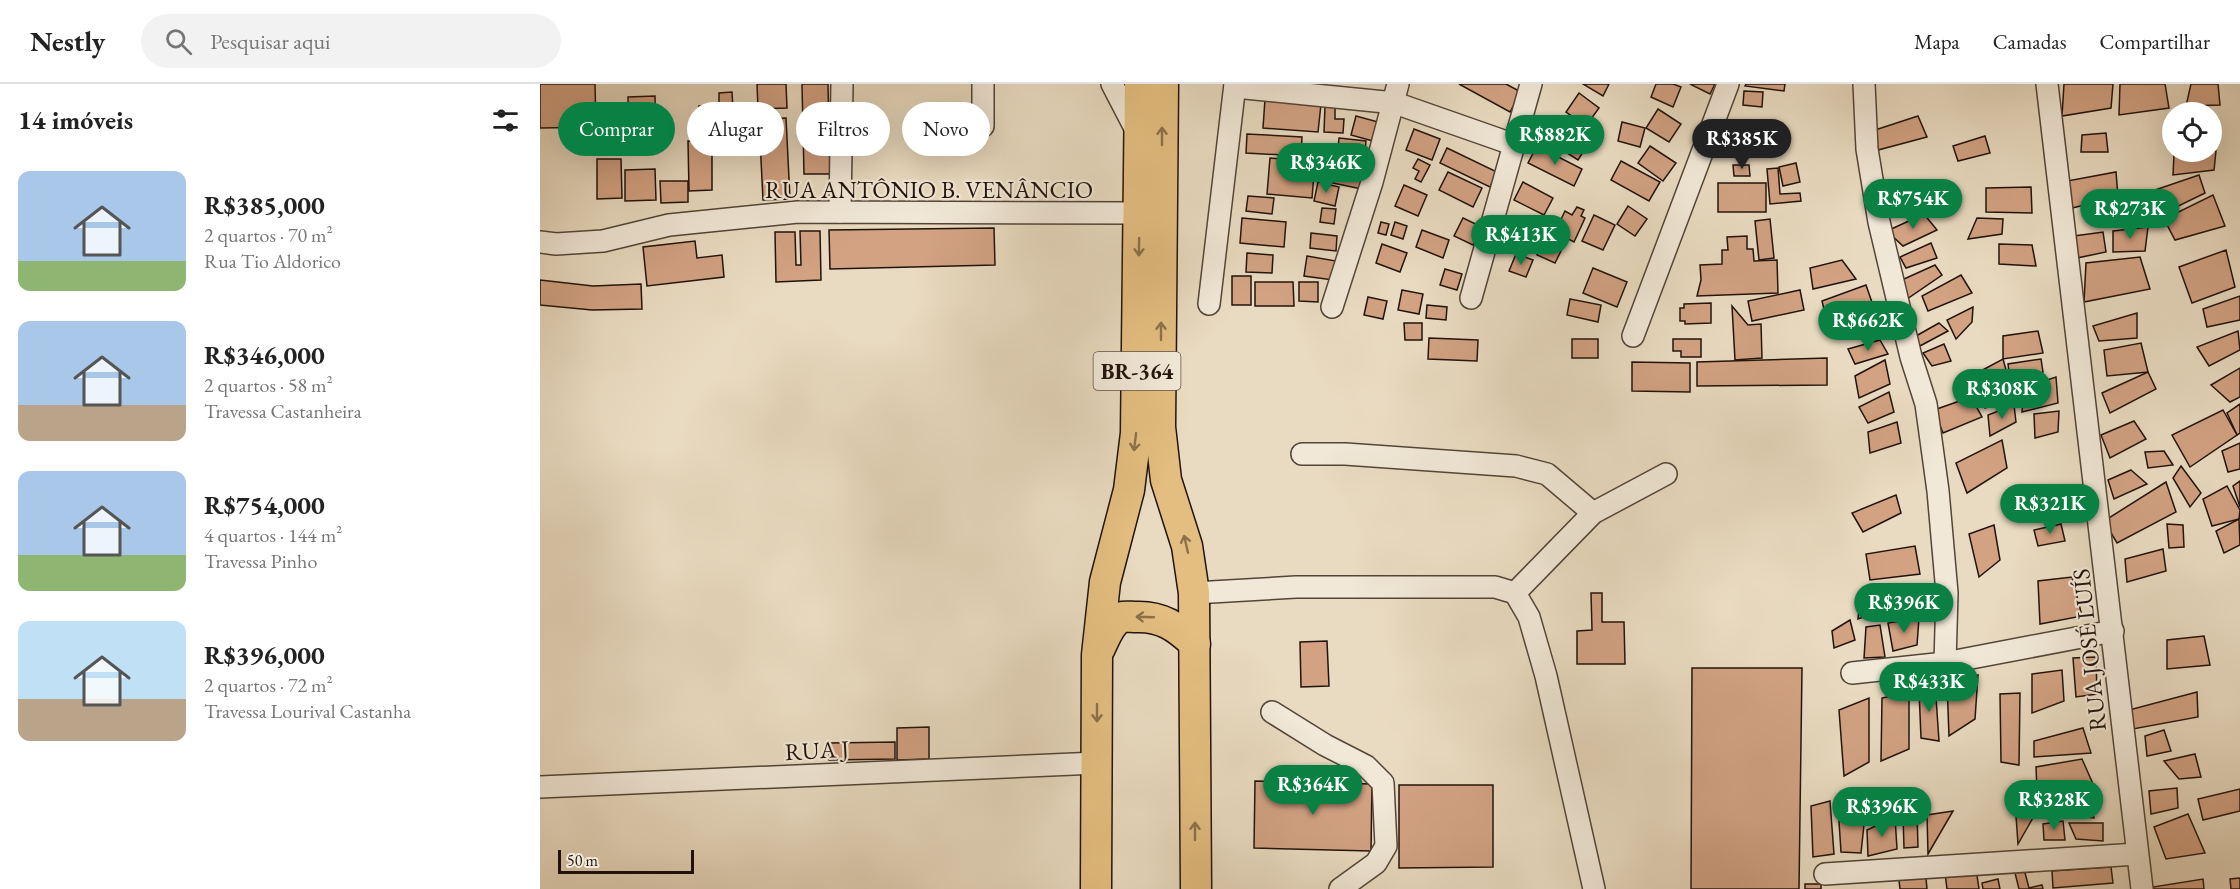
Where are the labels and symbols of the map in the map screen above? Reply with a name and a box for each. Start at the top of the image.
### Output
pin: R$882K [1506,115,1604,166]
pin: R$385K [1693,119,1791,170]
one-way arrow [1156,127,1168,147]
pin: R$346K [1277,143,1375,194]
street label: RUA ANTÔNIO B. VENÂNCIO [765,174,1093,205]
pin: R$754K [1864,179,1962,230]
pin: R$273K [2081,189,2179,240]
pin: R$413K [1472,215,1570,266]
one-way arrow [1134,237,1145,257]
pin: R$662K [1819,301,1917,352]
one-way arrow [1155,322,1167,342]
road number: BR-364 [1094,352,1180,390]
pin: R$308K [1953,369,2051,420]
one-way arrow [1129,432,1140,452]
pin: R$321K [2001,484,2099,535]
one-way arrow [1179,535,1191,554]
street label: RUA JOSÉ LUÍS [2065,567,2113,733]
pin: R$396K [1855,583,1953,634]
one-way arrow [1135,612,1155,623]
pin: R$433K [1880,662,1978,713]
one-way arrow [1091,703,1103,723]
street label: RUA J [784,733,850,767]
pin: R$364K [1264,765,1362,816]
pin: R$328K [2005,780,2103,831]
pin: R$396K [1833,787,1931,838]
one-way arrow [1189,821,1201,841]
scale bar [558,847,694,874]

